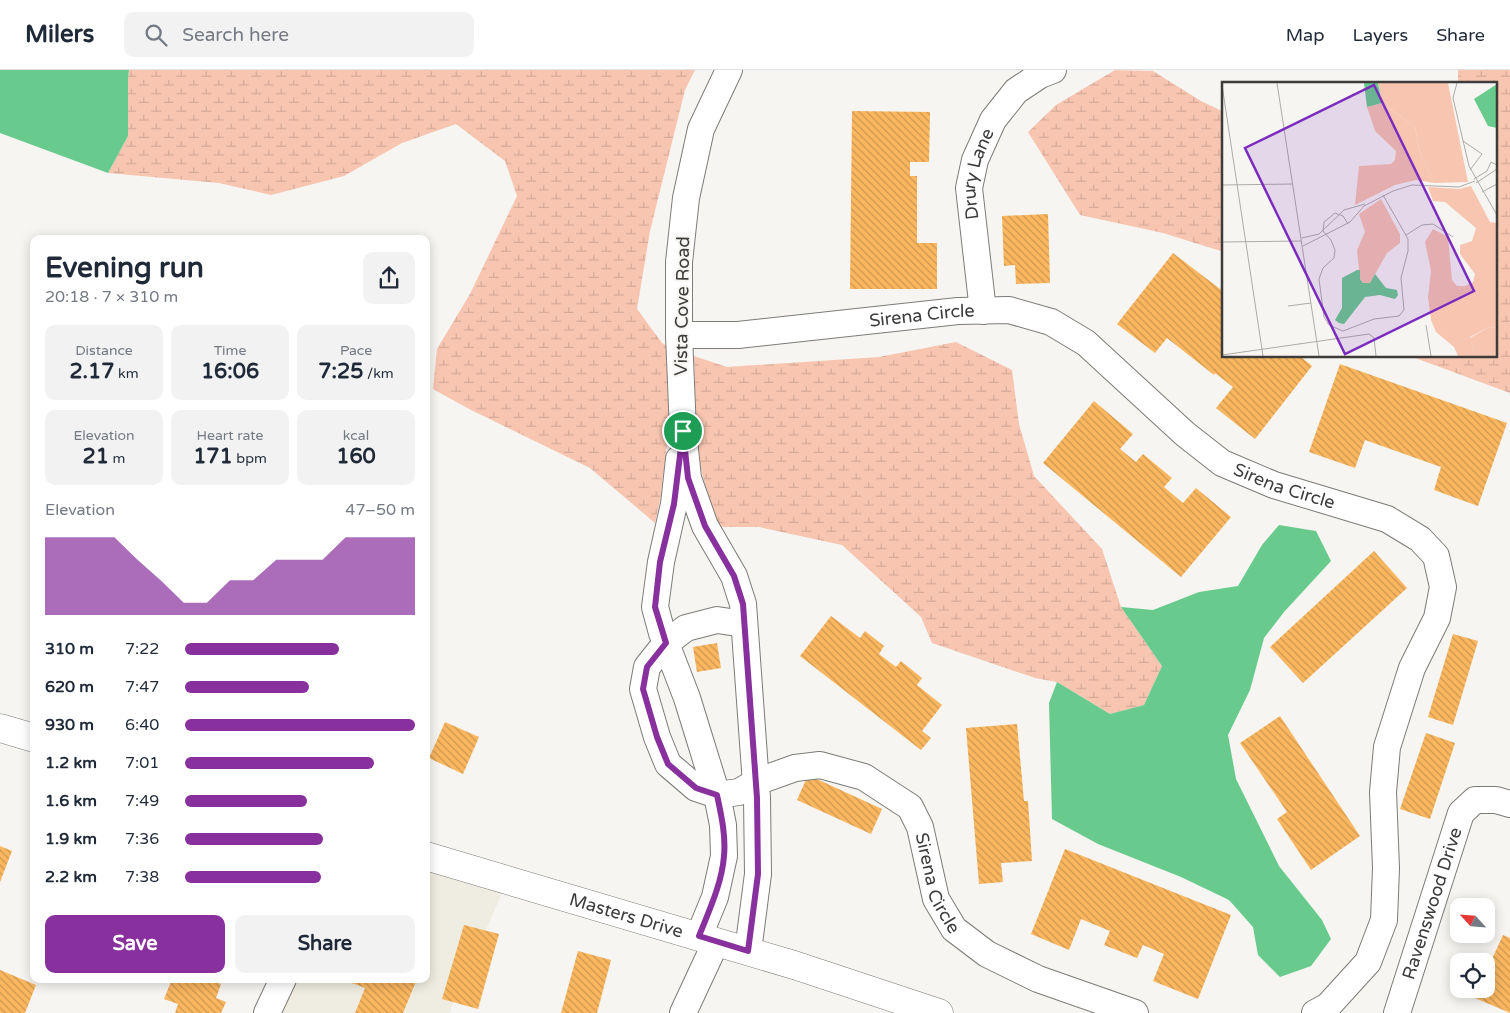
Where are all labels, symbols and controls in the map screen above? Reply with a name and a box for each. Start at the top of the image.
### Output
search box [124,12,474,57]
text: Milers [25,20,94,49]
icon: search [142,21,170,49]
text: Search here [182,24,289,46]
text: Map [1286,24,1325,46]
text: Layers [1353,24,1408,46]
text: Share [1436,24,1485,46]
inset map [1222,82,1498,358]
street label: Drury Lane [958,125,999,221]
street label: Vista Cove Road [670,236,694,376]
text: Evening run [45,251,204,285]
button: share [363,252,415,304]
text: 20:18 · 7 × 310 m [45,287,178,307]
street label: Sirena Circle [868,300,975,332]
text: Distance [75,342,133,359]
text: Time [214,342,246,359]
text: Pace [340,342,372,359]
text: 2.17 [69,359,114,384]
text: 16:06 [201,359,259,384]
text: 7:25 [318,359,363,384]
text: km [114,365,139,382]
text: /km [363,365,394,382]
pin [662,410,704,452]
icon: arrive [669,417,697,445]
text: Elevation [73,427,135,444]
text: Heart rate [197,427,263,444]
text: kcal [343,427,369,444]
text: 21 [83,444,109,469]
text: 171 [193,444,233,469]
text: 160 [336,444,376,469]
text: m [109,450,125,467]
text: bpm [233,450,267,467]
street label: Sirena Circle [1230,458,1338,514]
text: Elevation [45,500,115,520]
text: 47–50 m [345,500,415,520]
text: 310 m [45,639,94,659]
text: 7:22 [125,639,159,659]
text: 620 m [45,677,94,697]
text: 7:47 [125,677,159,697]
text: 930 m [45,715,94,735]
text: 6:40 [125,715,159,735]
text: 1.2 km [45,753,97,773]
text: 7:01 [125,753,159,773]
text: 1.6 km [45,791,97,811]
text: 7:49 [125,791,159,811]
street label: Ravenswood Drive [1397,825,1467,982]
text: 1.9 km [45,829,97,849]
text: 7:36 [125,829,159,849]
street label: Sirena Circle [911,831,965,938]
text: 2.2 km [45,867,97,887]
text: 7:38 [125,867,159,887]
street label: Masters Drive [567,888,686,943]
north arrow [1450,898,1495,942]
map controls [1450,898,1495,998]
button: Save [45,915,225,973]
button: Share [235,915,415,973]
button: locate [1450,953,1495,998]

